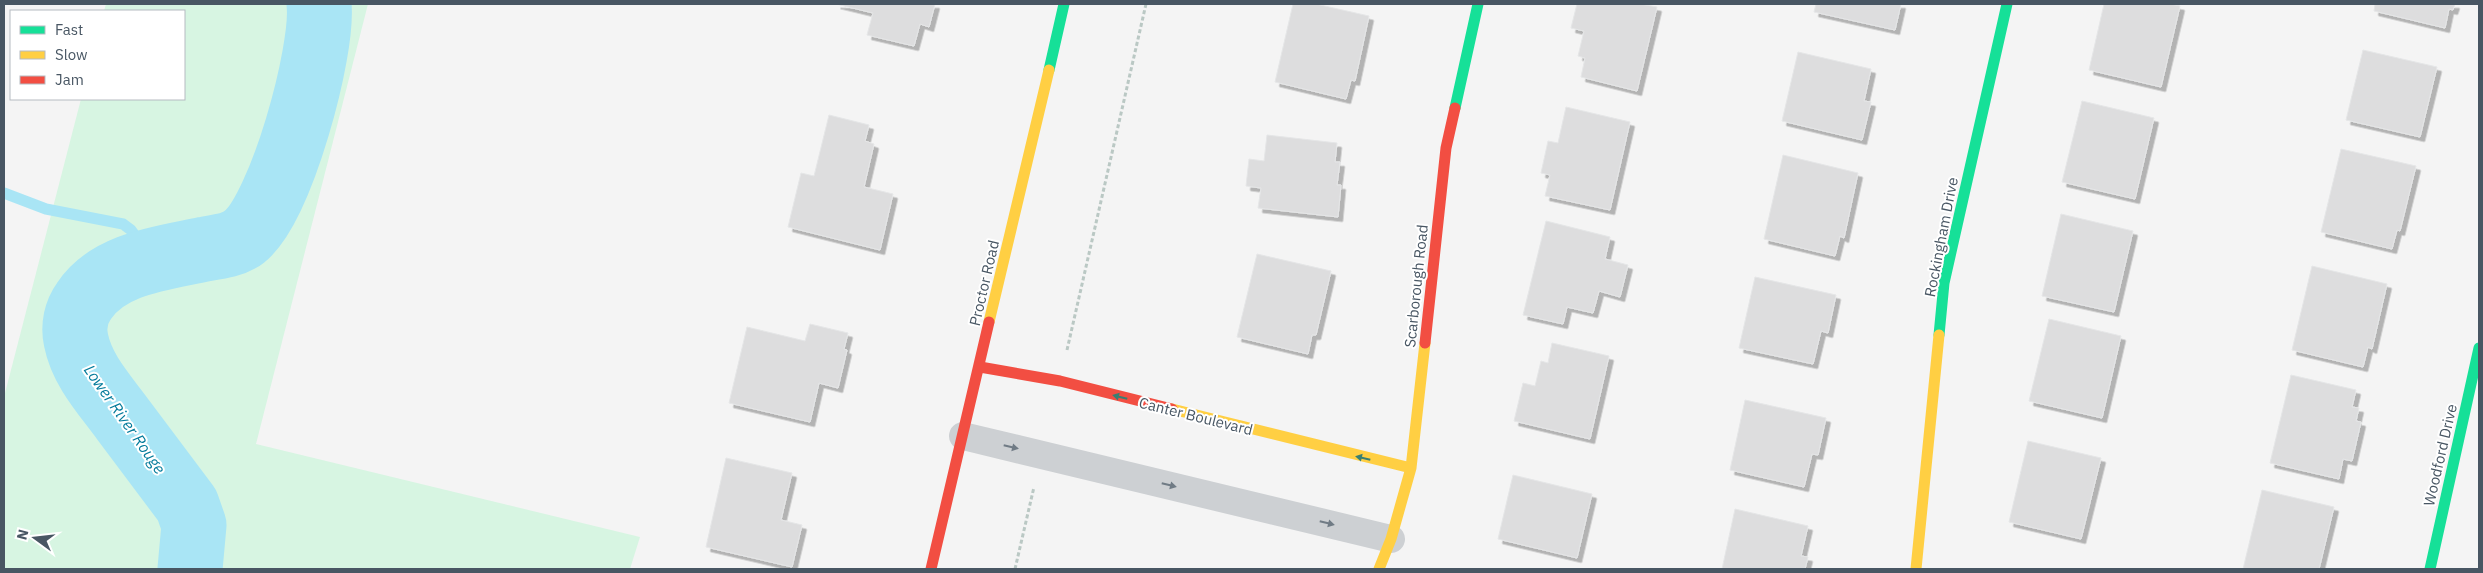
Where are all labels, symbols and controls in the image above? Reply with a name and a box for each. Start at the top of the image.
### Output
legend [10,10,185,100]
text: Fast [55,20,83,39]
text: Slow [55,45,88,64]
text: Jam [55,70,84,89]
street label: Rockingham Drive [1920,176,1962,298]
street label: Scarborough Road [1400,223,1432,349]
street label: Proctor Road [965,238,1003,328]
water label: Lower River Rouge [80,361,170,477]
one-way arrow [1113,393,1128,401]
street label: Canter Boulevard [1137,393,1255,439]
street label: Woodford Drive [2419,402,2461,508]
one-way arrow [1003,443,1018,451]
one-way arrow [1355,454,1370,462]
one-way arrow [1161,481,1176,489]
north arrow [10,513,60,563]
one-way arrow [1319,520,1334,528]
text: N [12,527,32,542]

